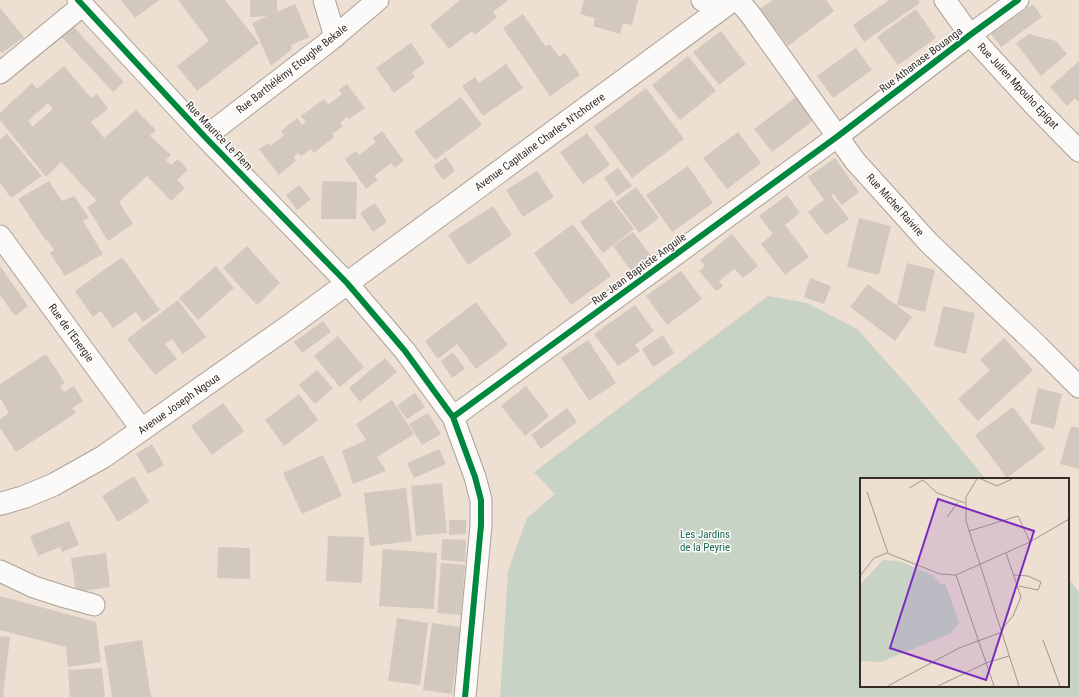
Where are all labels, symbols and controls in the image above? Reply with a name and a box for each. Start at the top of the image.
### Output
street label: Rue Barthélémy Etoughe Bekale [234,22,350,116]
street label: Rue Athanase Bouanga [877,25,965,95]
street label: Rue Julien Mpouho Epigat [975,40,1061,132]
street label: Avenue Capitaine Charles N'tchorere [472,90,608,194]
street label: Rue Maurice Le Flem [183,99,255,173]
street label: Rue Michel Raivire [864,171,926,239]
street label: Rue Jean Baptiste Anguile [589,230,689,308]
street label: Rue de l'Energie [46,301,96,365]
street label: Avenue Joseph Ngoua [136,371,222,437]
inset map [860,478,1069,687]
park label: Les Jardins de la Peyrie [680,528,730,554]

